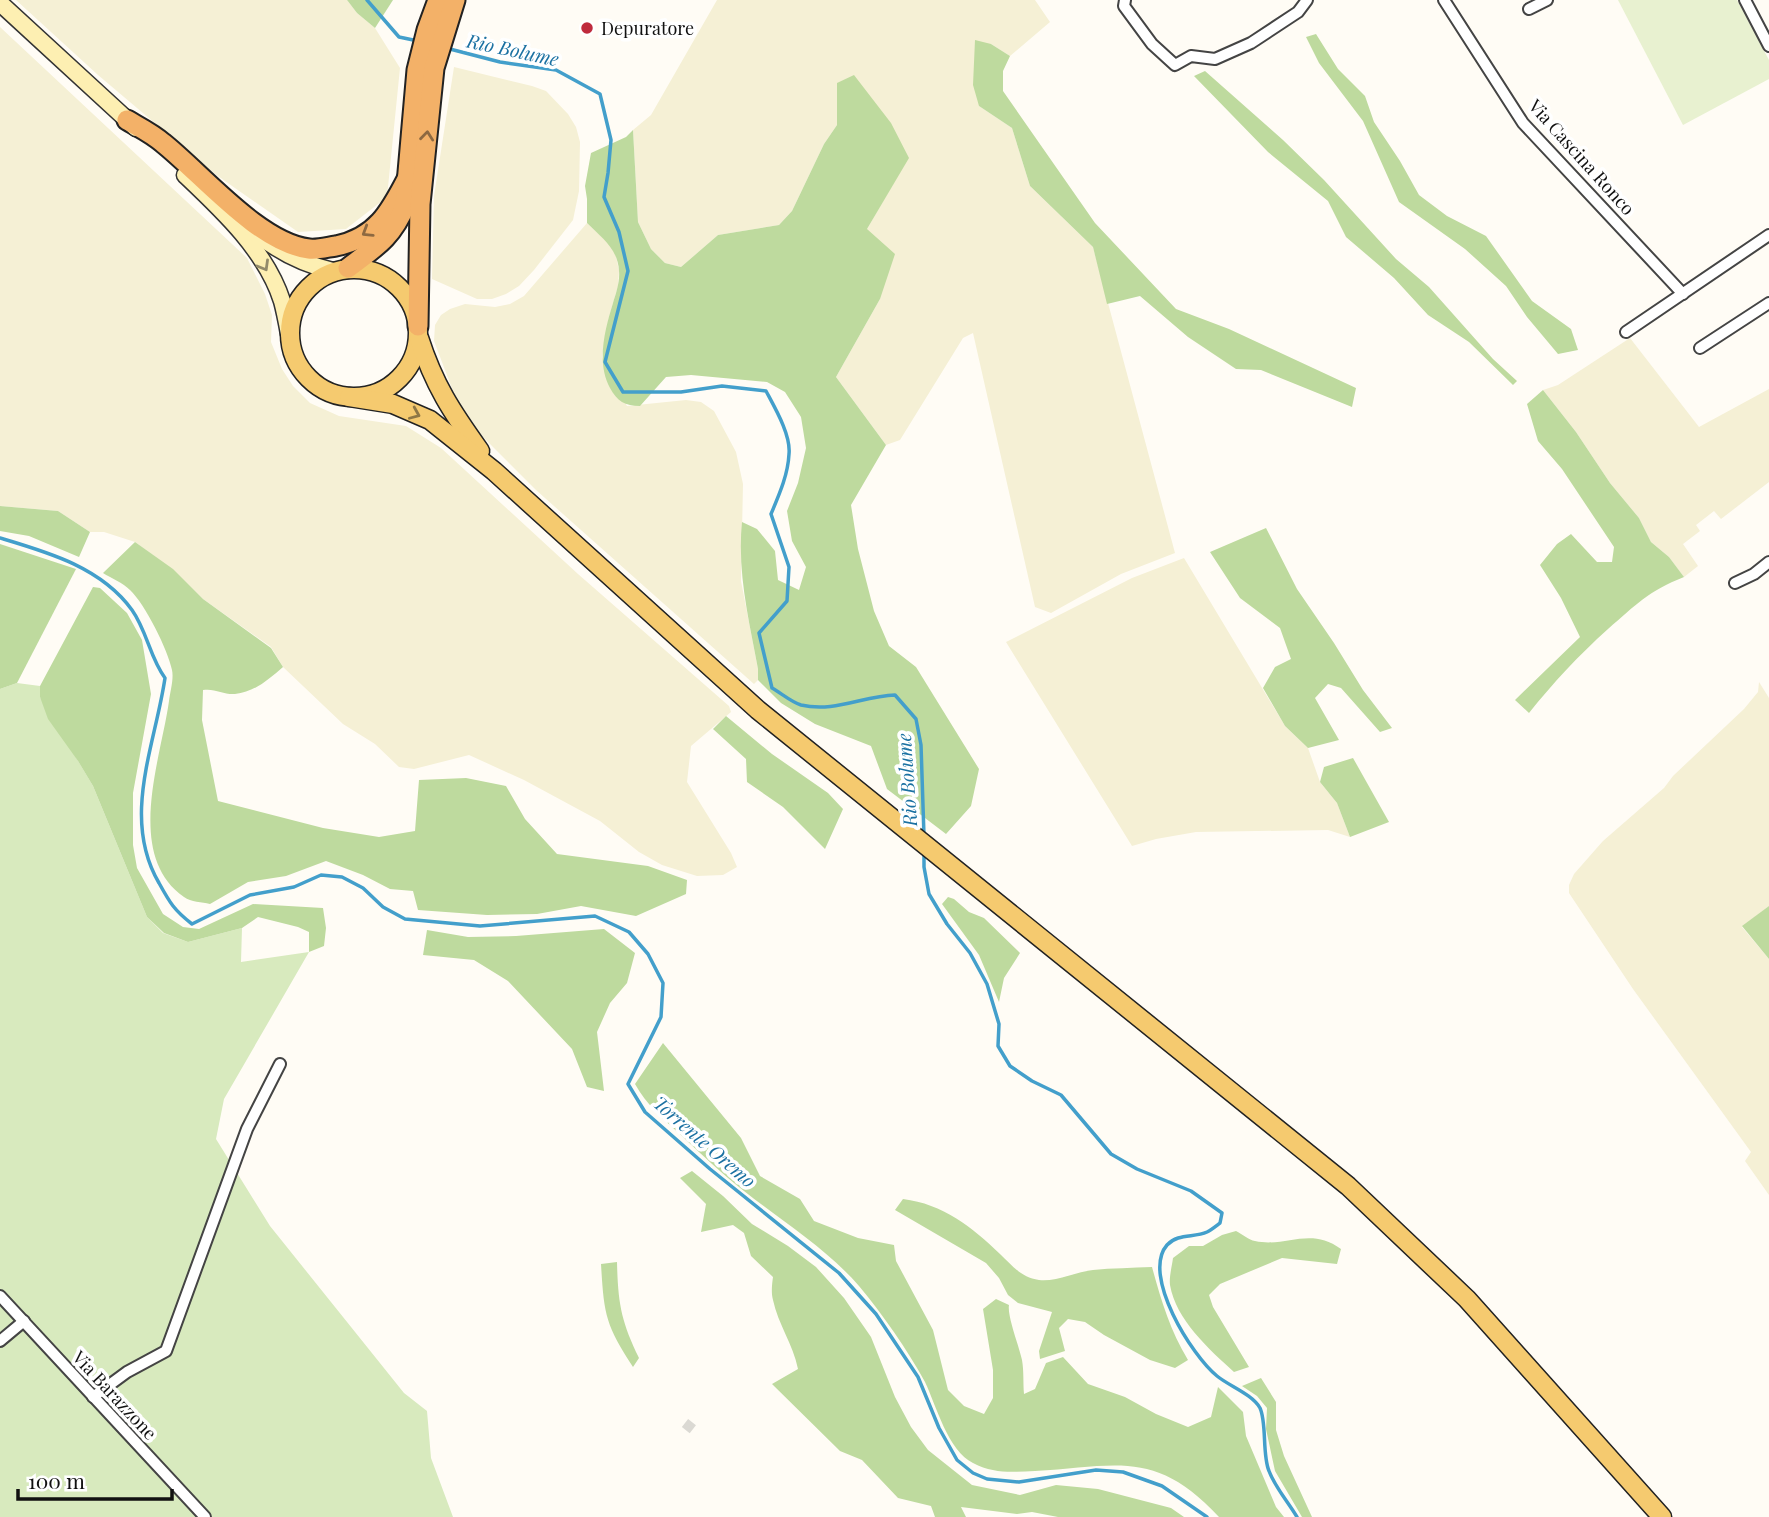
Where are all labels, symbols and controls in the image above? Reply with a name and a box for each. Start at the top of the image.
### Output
place label: Depuratore [601,16,694,40]
marker: Depuratore [579,20,595,36]
water label: Rio Bolume [464,26,561,71]
street label: Via Cascina Ronco [1523,93,1640,220]
one-way arrow [419,130,434,141]
one-way arrow [362,224,375,237]
one-way arrow [256,259,269,271]
one-way arrow [408,405,420,419]
water label: Rio Bolume [890,733,922,828]
water label: Torrente Oremo [648,1089,762,1193]
street label: Via Barazzone [67,1345,162,1445]
scale bar [18,1458,172,1502]
text: 100 m [28,1466,85,1494]

